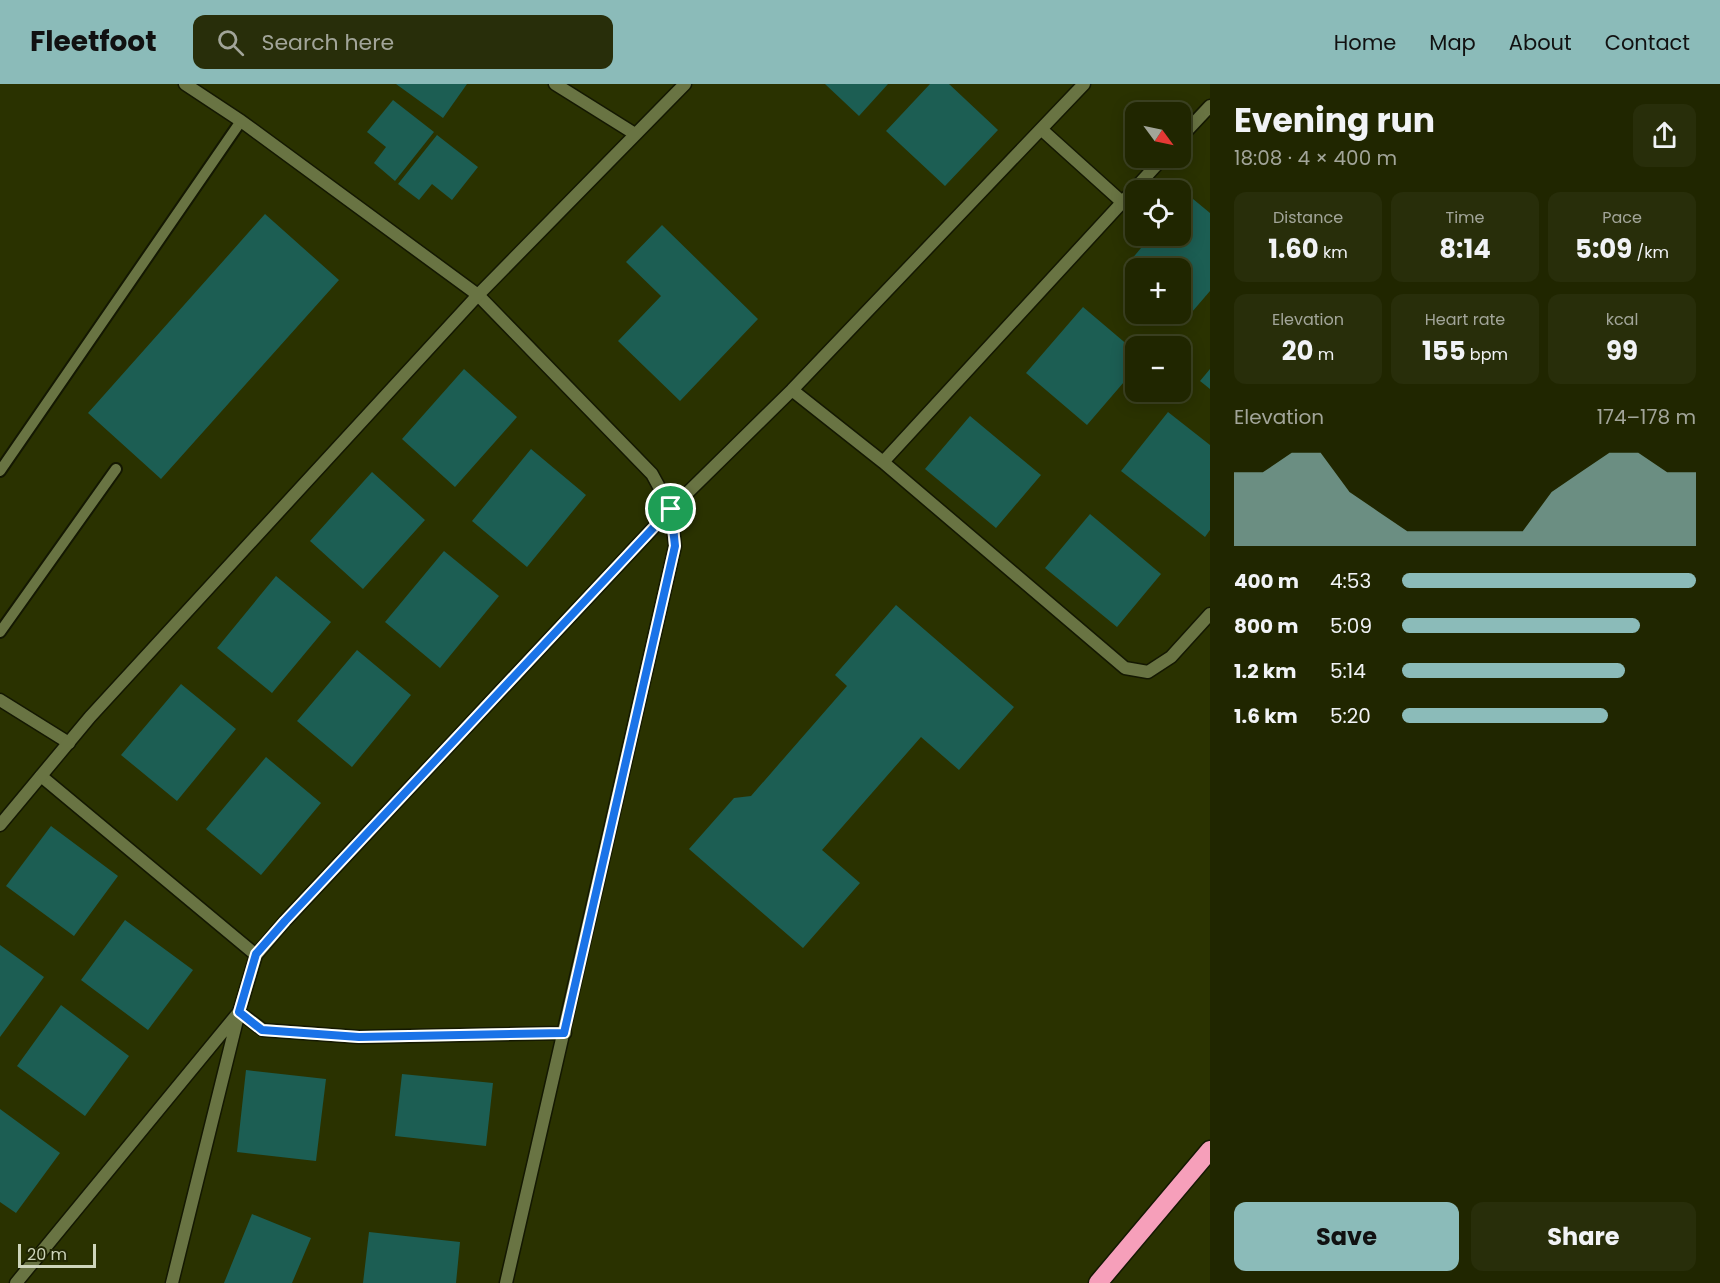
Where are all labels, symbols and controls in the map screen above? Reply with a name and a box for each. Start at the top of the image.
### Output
search box [193,15,613,69]
text: Fleetfoot [30,22,157,61]
icon: search [214,26,247,59]
text: Search here [262,27,394,58]
text: Home [1334,28,1396,57]
text: Map [1429,28,1476,57]
text: About [1509,28,1572,57]
text: Contact [1605,28,1690,57]
text: Evening run [1234,97,1435,144]
north arrow [1125,102,1191,168]
map controls [1125,102,1191,402]
button: share [1633,104,1696,167]
text: 18:08 · 4 × 400 m [1234,144,1397,172]
button: locate [1125,180,1191,246]
text: Distance [1273,206,1343,229]
text: Time [1446,206,1485,229]
text: Pace [1602,206,1642,229]
text: 1.60 [1268,231,1319,267]
text: 8:14 [1439,231,1491,267]
text: 5:09 [1575,231,1632,267]
text: km [1319,241,1348,264]
text: /km [1632,241,1669,264]
button: + [1125,258,1191,324]
text: Elevation [1272,308,1344,331]
text: Heart rate [1425,308,1505,331]
text: kcal [1606,308,1638,331]
text: 20 [1282,333,1314,369]
text: 155 [1422,333,1466,369]
text: 99 [1606,333,1638,369]
button: − [1125,336,1191,402]
text: m [1314,343,1334,366]
text: bpm [1466,343,1508,366]
text: Elevation [1234,403,1324,431]
text: 174–178 m [1597,403,1696,431]
pin [645,483,696,534]
icon: arrive [654,492,687,525]
text: 400 m [1234,567,1299,595]
text: 4:53 [1330,567,1371,595]
text: 800 m [1234,612,1298,640]
text: 5:09 [1330,612,1372,640]
text: 1.2 km [1234,657,1296,685]
text: 5:14 [1330,657,1366,685]
text: 1.6 km [1234,702,1298,730]
text: 5:20 [1330,702,1371,730]
button: Save [1234,1202,1459,1271]
button: Share [1471,1202,1696,1271]
scale bar [18,1241,96,1268]
text: 20 m [27,1243,67,1266]

